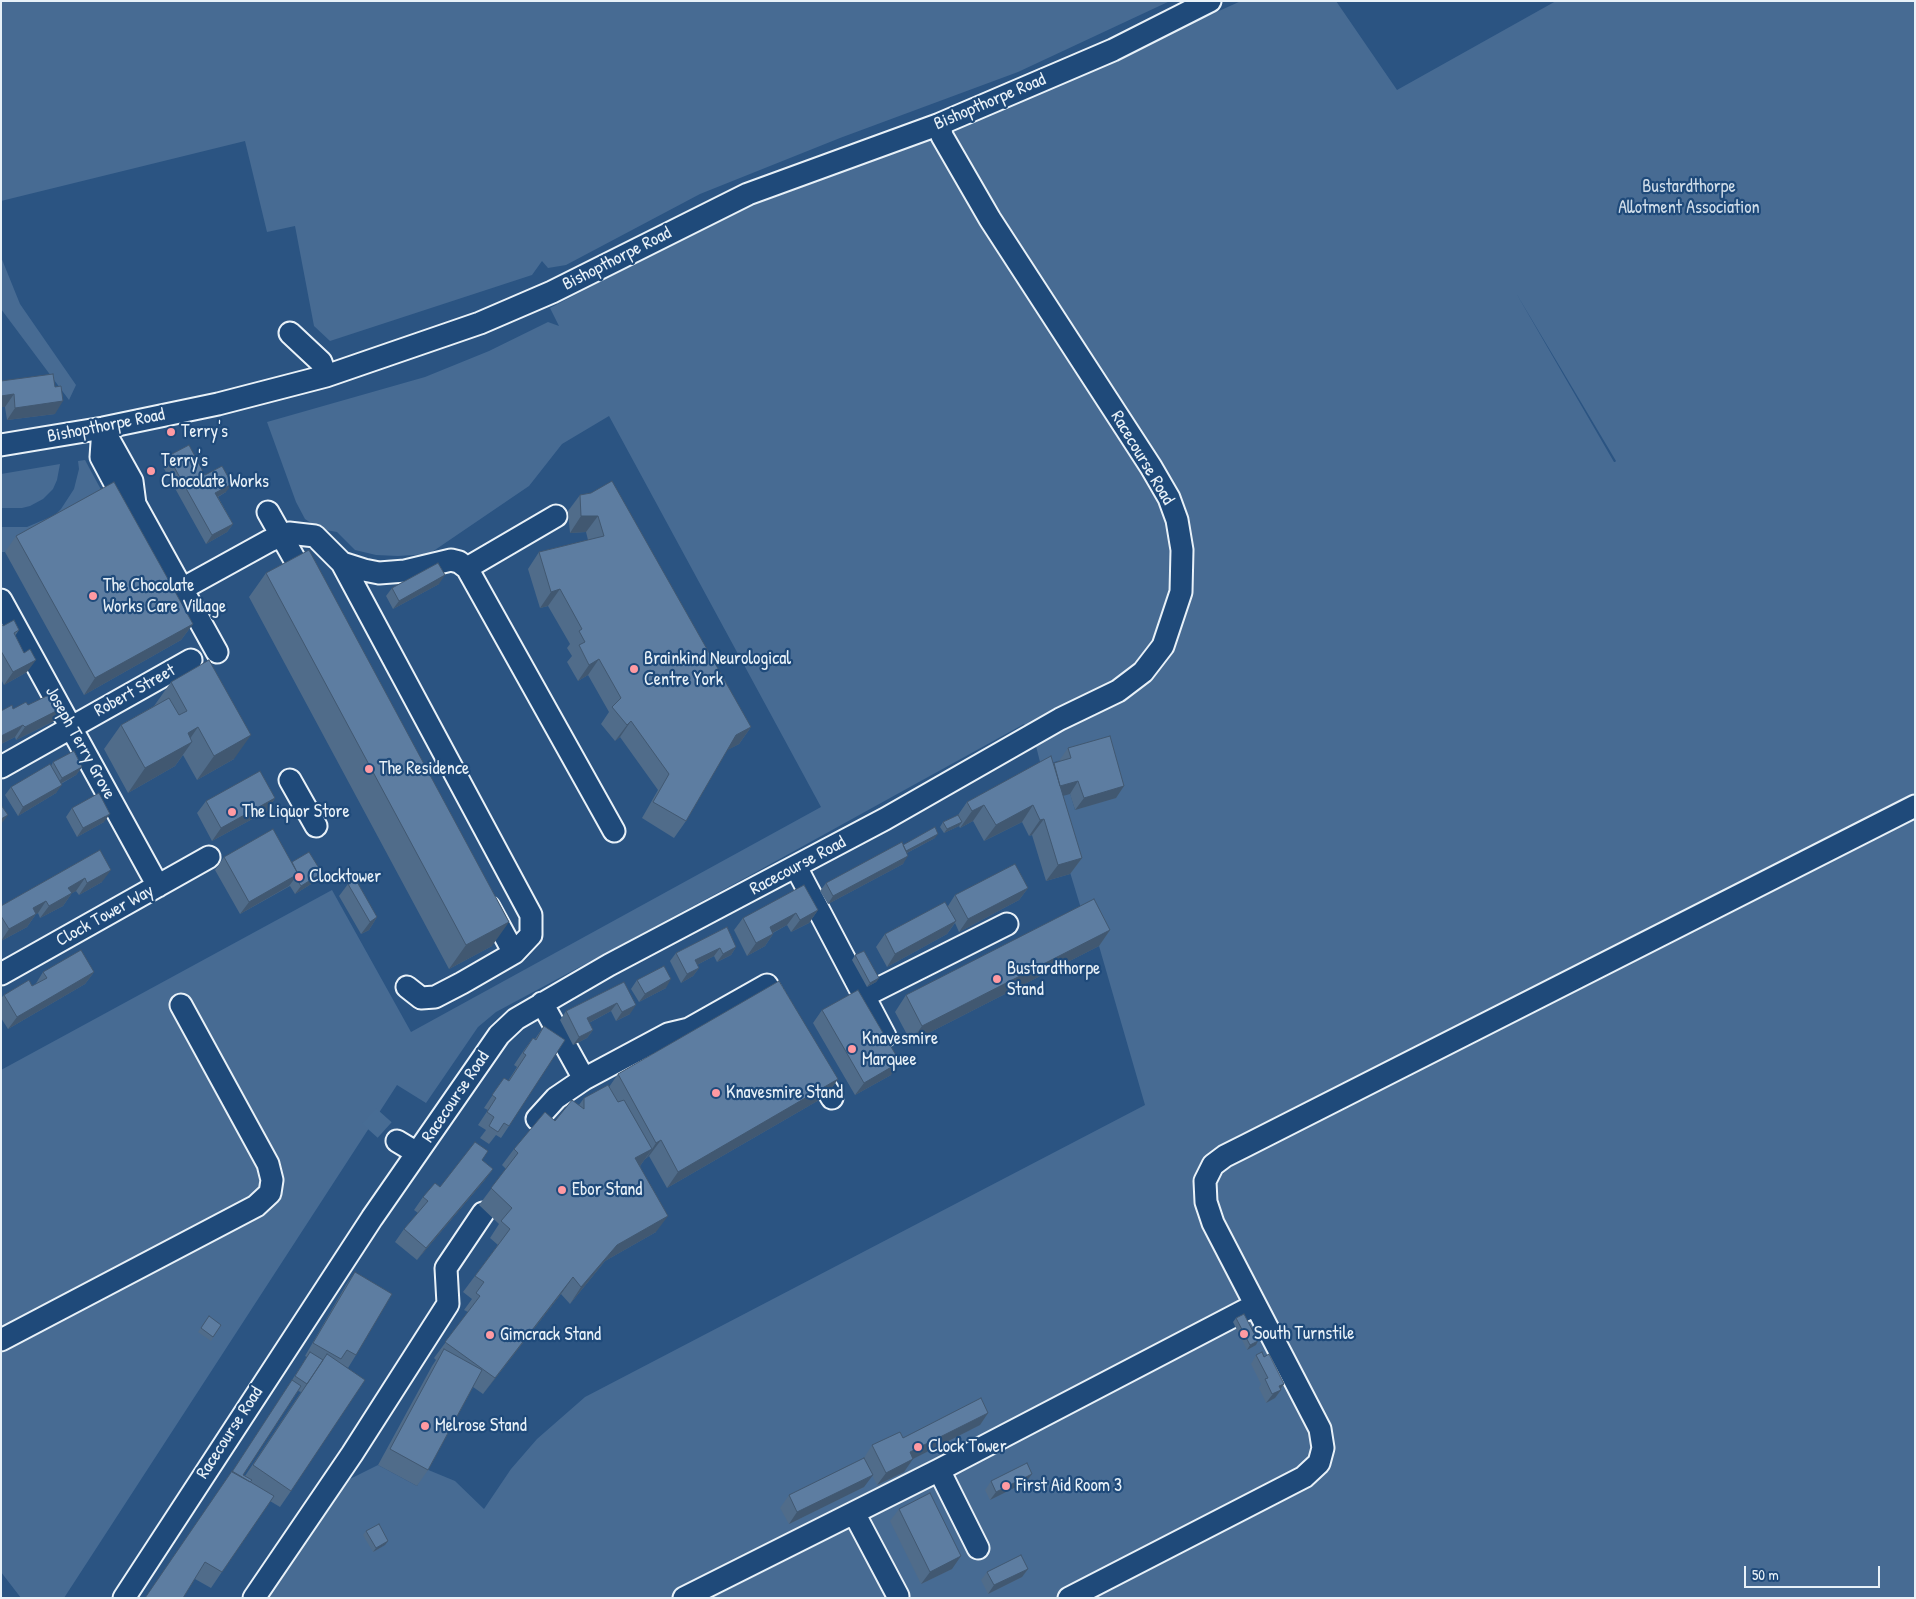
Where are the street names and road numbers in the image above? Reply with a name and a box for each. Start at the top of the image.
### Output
street label: Bishopthorpe Road [931,69,1049,135]
street label: Bishopthorpe Road [559,222,675,296]
street label: Bishopthorpe Road [46,404,166,448]
street label: Racecourse Road [1106,407,1178,509]
street label: Robert Street [91,660,179,722]
street label: Joseph Terry Grove [40,683,120,803]
street label: Racecourse Road [746,832,850,900]
street label: Clock Tower Way [52,880,158,952]
street label: Racecourse Road [418,1047,494,1147]
street label: Racecourse Road [192,1383,268,1483]

